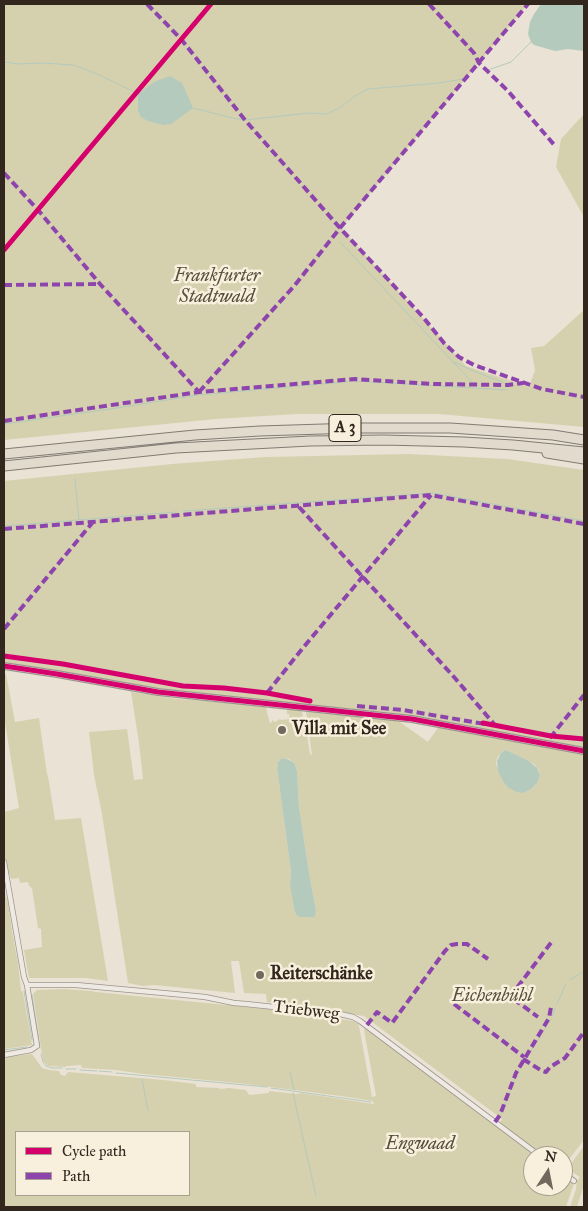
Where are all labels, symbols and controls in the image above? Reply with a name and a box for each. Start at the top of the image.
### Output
park label: Frankfurter Stadtwald [174,266,260,308]
road number: A 3 [329,414,361,442]
place label: Villa mit See [292,719,386,741]
marker: Villa mit See [276,724,288,736]
place label: Reiterschänke [270,964,373,986]
marker: Reiterschänke [254,969,266,981]
park label: Eichenbühl [452,986,532,1008]
street label: Triebweg [271,996,341,1026]
legend [15,1131,190,1196]
park label: Engwaad [385,1134,455,1156]
text: Cycle path [62,1142,126,1160]
north arrow [523,1146,573,1196]
text: N [543,1147,558,1166]
text: Path [62,1167,90,1185]

